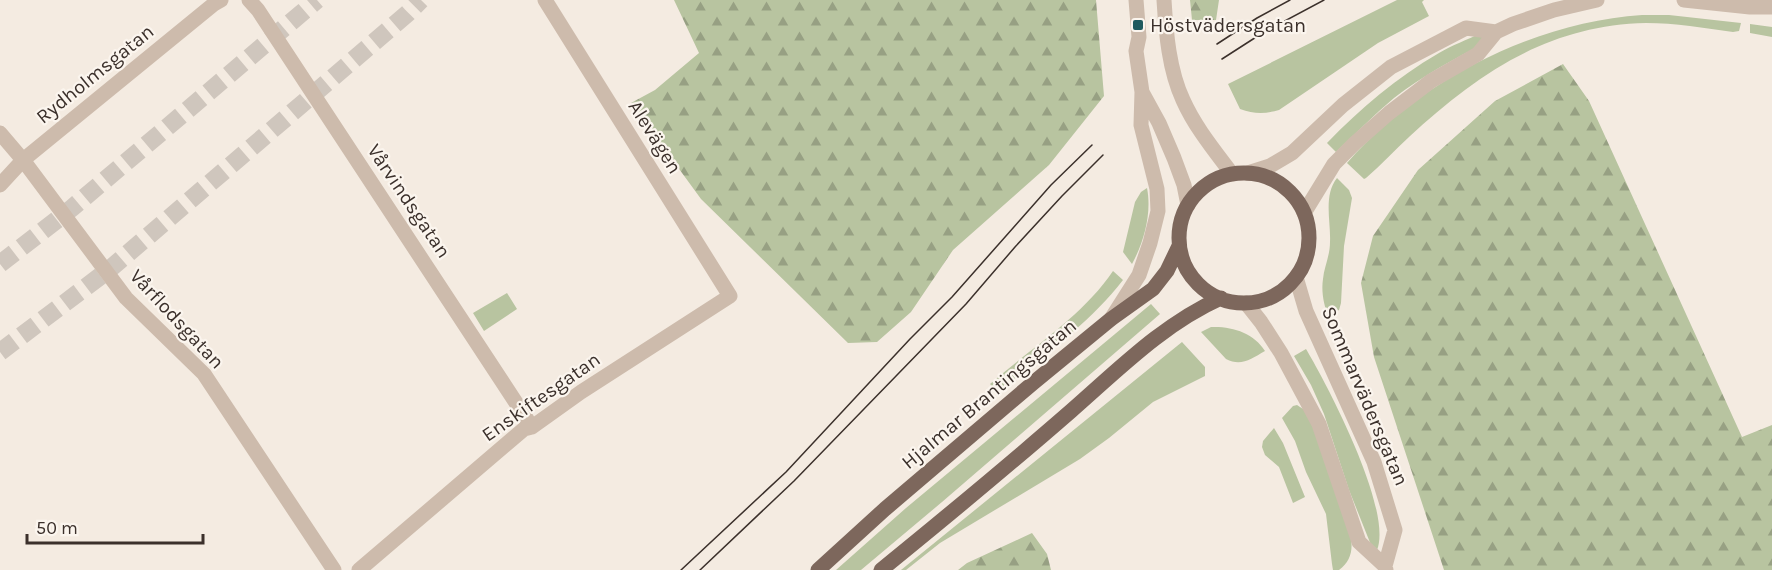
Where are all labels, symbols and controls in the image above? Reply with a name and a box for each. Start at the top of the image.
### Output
place label: Höstvädersgatan [1150,14,1306,37]
marker: Höstvädersgatan [1131,18,1145,32]
street label: Rydholmsgatan [32,20,158,128]
street label: Alevägen [624,96,686,178]
street label: Vårvindsgatan [363,140,455,262]
street label: Vårflodsgatan [125,265,229,373]
street label: Sommarvädersgatan [1317,303,1413,489]
street label: Hjalmar Brantingsgatan [897,314,1081,474]
street label: Enskiftesgatan [477,348,605,446]
scale bar [27,507,202,545]
text: 50 m [36,517,78,539]

